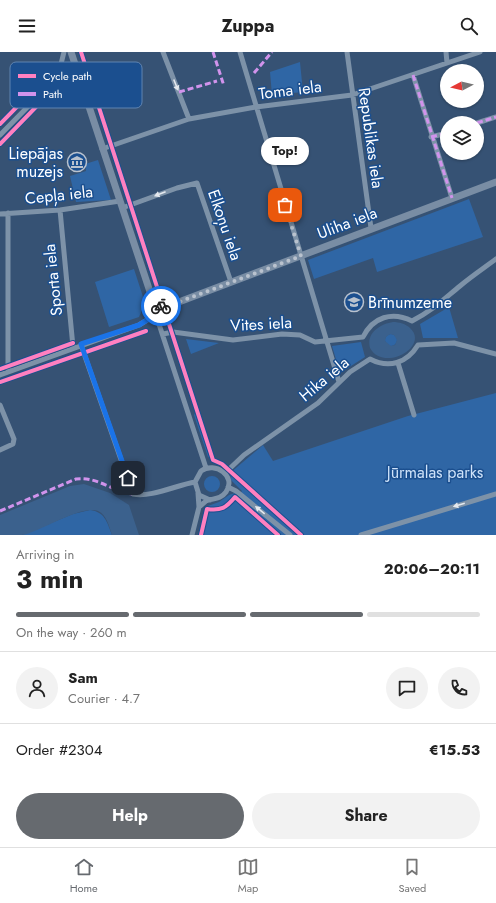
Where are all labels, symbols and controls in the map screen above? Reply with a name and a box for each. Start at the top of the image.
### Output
text: Zuppa [222,13,274,39]
icon: menu [16,15,38,37]
icon: search [458,15,480,37]
legend [10,62,142,108]
north arrow [440,64,484,108]
map controls [440,64,484,160]
text: Cycle path [43,68,92,84]
street label: Toma iela [257,75,323,105]
one-way arrow [174,80,180,92]
text: Path [43,86,62,102]
street label: Republikas iela [353,86,389,190]
button: layers [440,116,484,160]
callout: Top! [261,137,309,165]
text: Top! [272,141,298,160]
place label: Liepājas muzejs [8,142,63,183]
museum icon: Liepājas muzejs [66,151,88,173]
street label: Cepļa iela [24,180,94,210]
street label: Elkoņu iela [202,187,248,263]
pin [268,188,302,222]
one-way arrow [153,192,165,198]
icon: bag [274,194,296,216]
street label: Uliha iela [314,201,380,245]
street label: Sporta iela [38,243,68,317]
courier [141,286,181,326]
school or university icon: Brīnumzeme [343,291,365,313]
place label: Brīnumzeme [368,291,452,314]
icon: bike [150,295,172,317]
street label: Vites iela [230,311,292,337]
street label: Hika iela [294,351,354,407]
pin [111,461,145,495]
park label: Jūrmalas parks [385,461,483,484]
icon: home [117,467,139,489]
one-way arrow [452,502,464,508]
one-way arrow [254,506,265,515]
text: Arriving in [16,545,74,564]
text: 20:06–20:11 [384,558,480,580]
text: 3 min [16,560,83,598]
text: On the way · 260 m [16,623,127,642]
button: person [16,667,58,709]
text: Sam [68,667,98,689]
button: chat [386,667,428,709]
button: phone [438,667,480,709]
text: Courier · 4.7 [68,689,140,708]
text: Order #2304 [16,739,102,761]
text: €15.53 [429,739,480,761]
button: Help [16,793,244,839]
button: Share [252,793,480,839]
tab: Home [70,856,98,896]
tab: Map [237,856,259,896]
tab: Saved [398,856,426,896]

